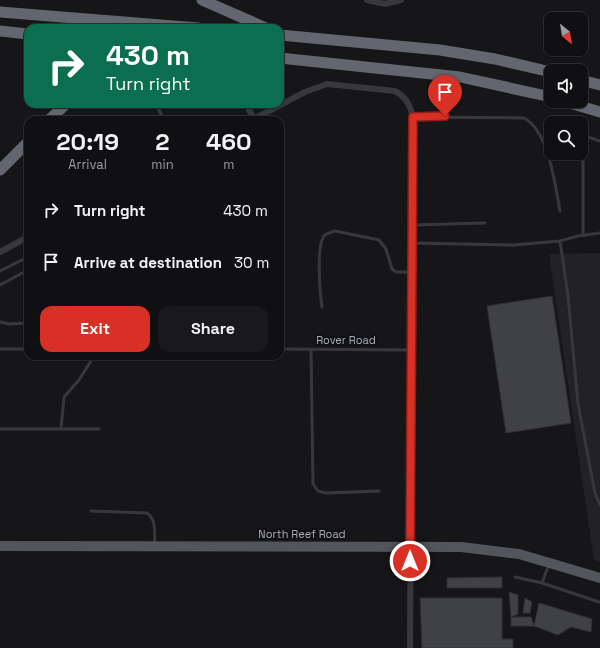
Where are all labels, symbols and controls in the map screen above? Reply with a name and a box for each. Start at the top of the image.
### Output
north arrow [544,12,588,56]
map controls [544,12,588,160]
text: 430 m [106,37,190,73]
icon: right [40,40,92,92]
button: sound [544,64,588,108]
text: Turn right [106,72,190,95]
pin [428,75,462,116]
icon: arrive [434,81,456,103]
button: search [544,116,588,160]
text: 20:19 [56,126,119,157]
text: 2 [155,126,170,157]
text: 460 [206,126,252,157]
text: Arrival [68,156,107,173]
text: min [151,156,174,173]
text: m [223,156,234,173]
icon: right [40,199,62,221]
text: Turn right [74,201,145,220]
text: 430 m [223,201,268,220]
icon: arrive [40,251,62,273]
text: Arrive at destination [74,253,222,272]
text: 30 m [234,253,269,272]
button: Exit [40,306,150,352]
button: Share [158,306,268,352]
street label: Rover Road [316,333,376,347]
street label: North Reef Road [258,527,346,541]
position arrow [389,540,431,582]

